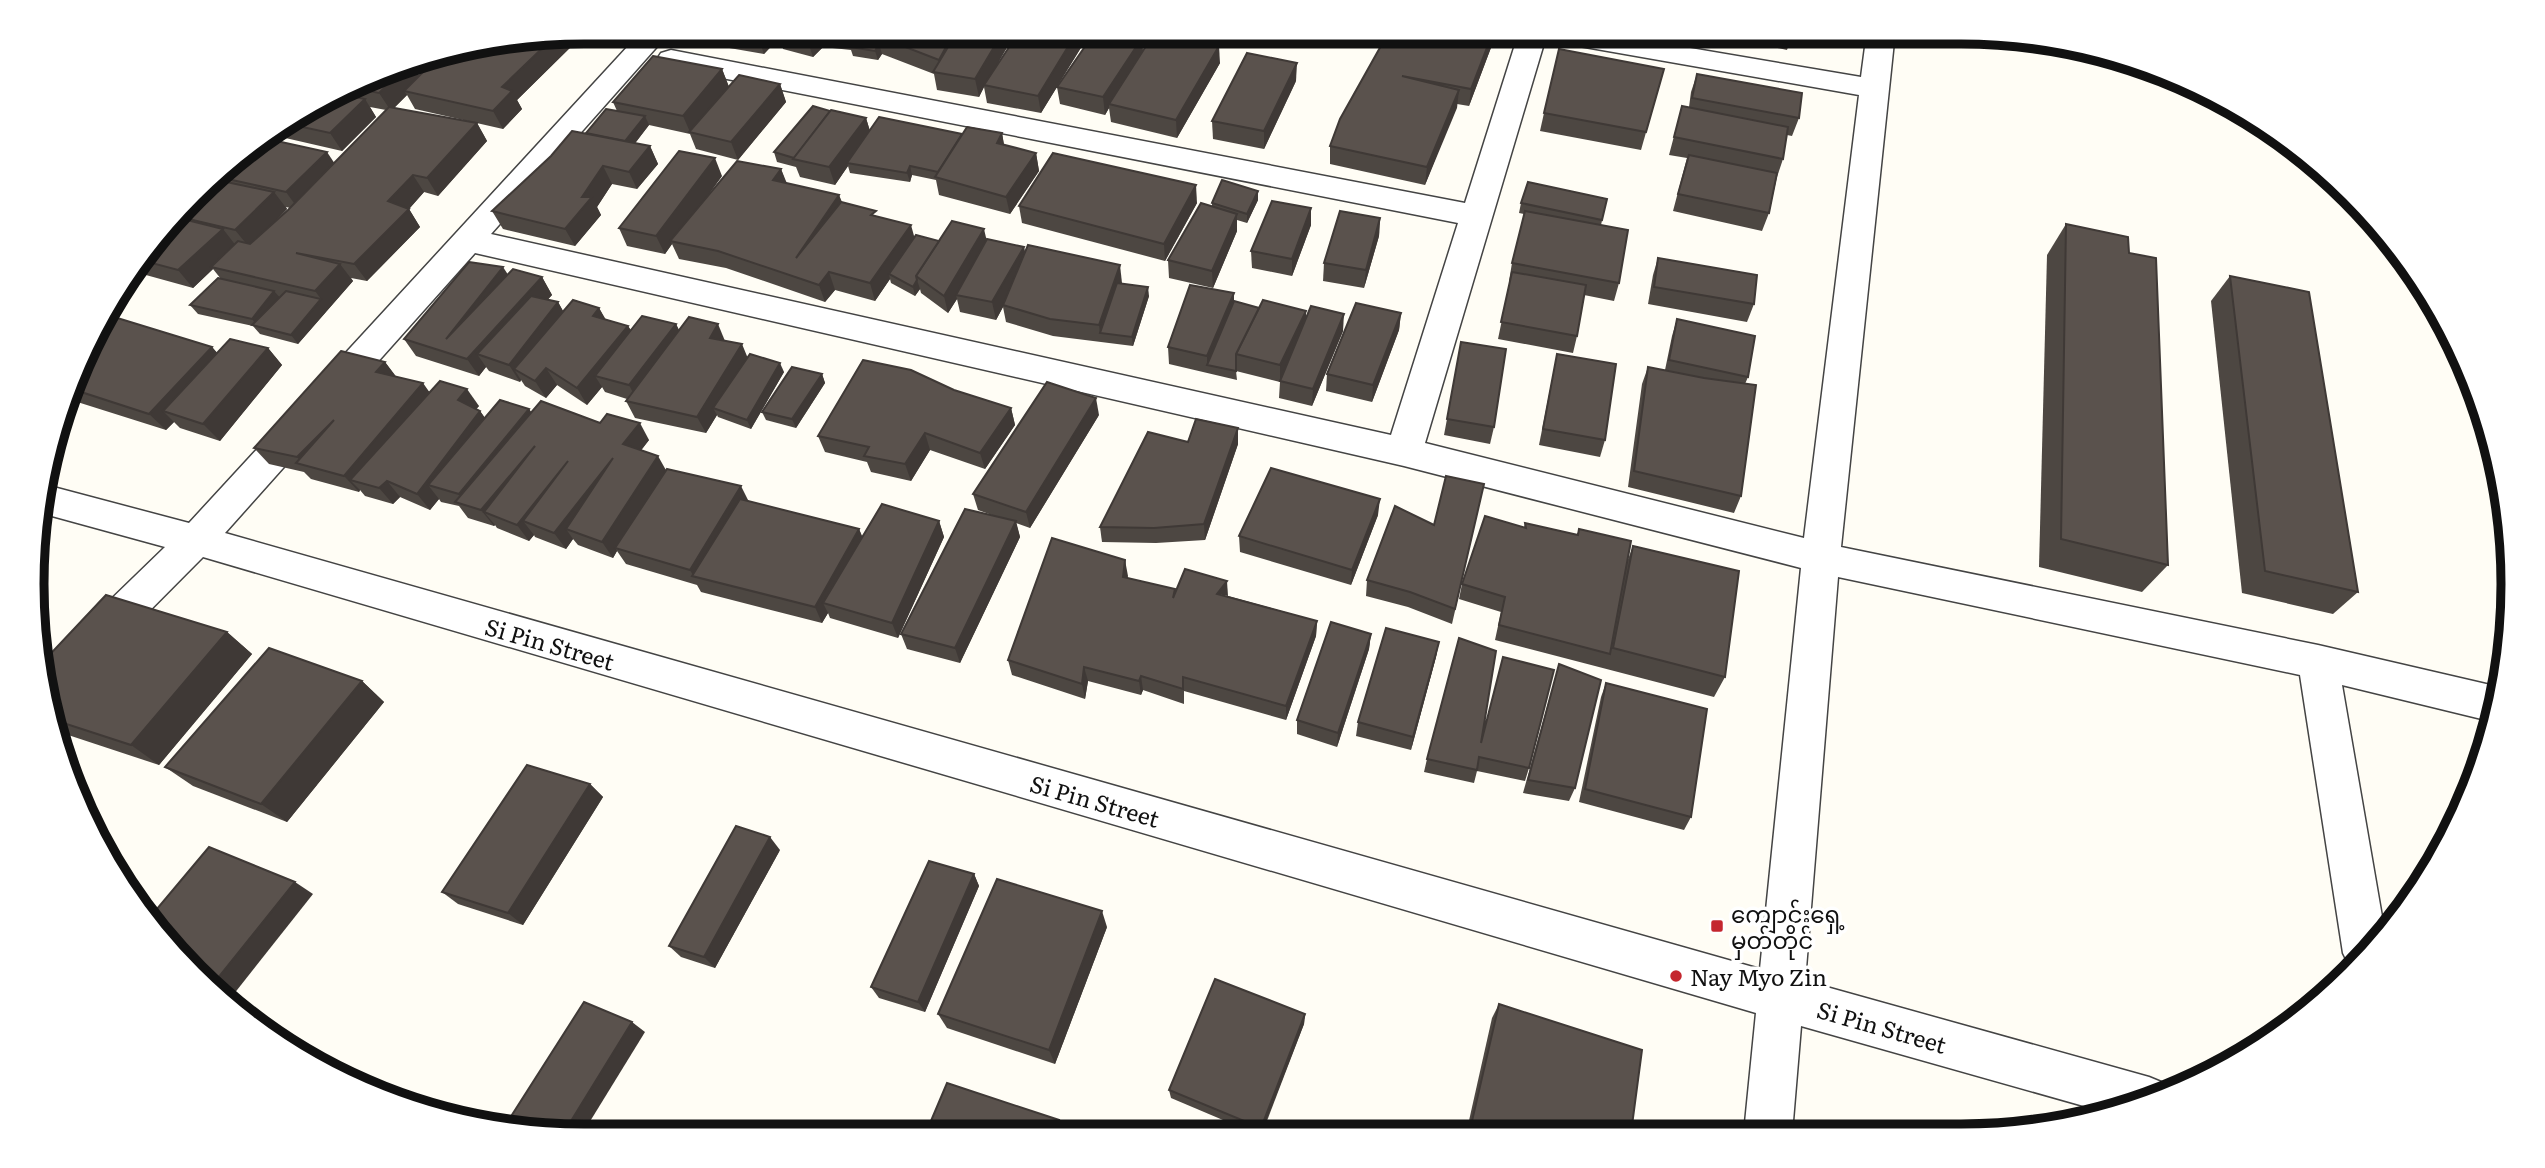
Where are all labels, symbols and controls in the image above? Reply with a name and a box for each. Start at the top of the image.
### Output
street label: Si Pin Street [481,608,619,678]
street label: Si Pin Street [1026,765,1164,835]
place label: ကျောင်းရှေ့ မှတ်တိုင် [1731,896,1845,960]
marker: ကျောင်းရှေ့ မှတ်တိုင် [1709,918,1725,934]
place label: Nay Myo Zin [1690,959,1827,993]
marker: Nay Myo Zin [1668,968,1684,984]
street label: Si Pin Street [1813,991,1951,1061]

